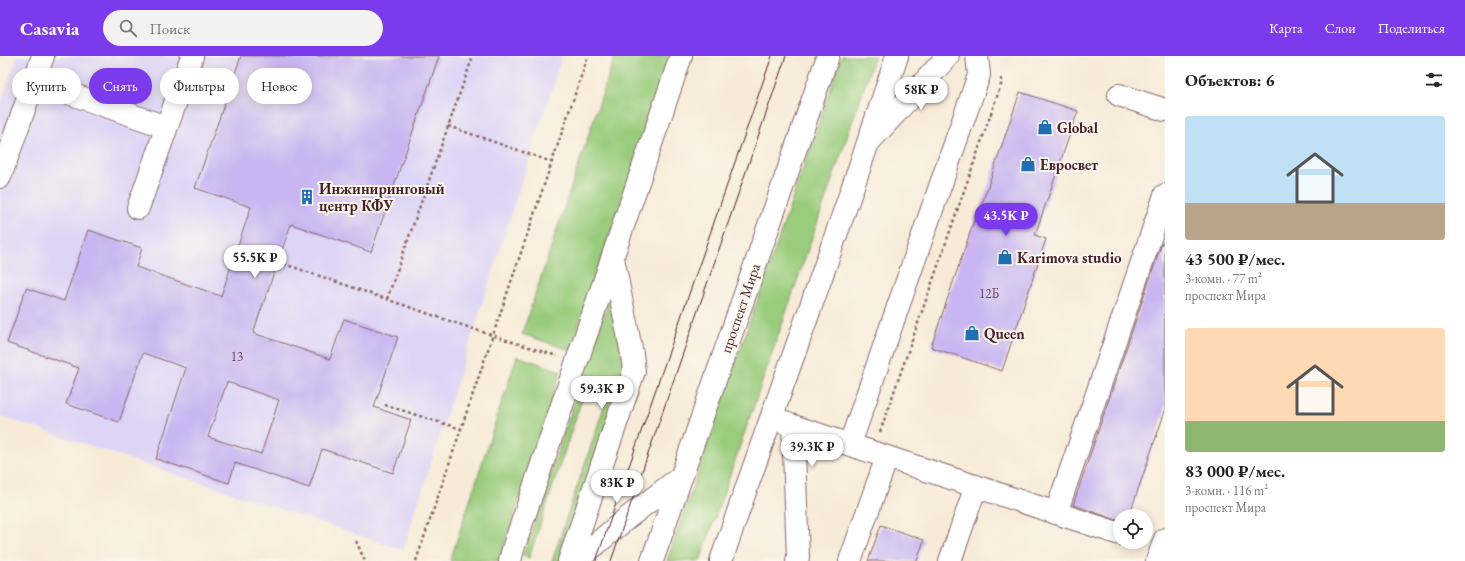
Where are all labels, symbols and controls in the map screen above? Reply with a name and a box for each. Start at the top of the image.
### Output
search box [103,10,383,46]
text: Casavia [20,16,79,41]
icon: search [117,17,139,39]
text: Поиск [149,19,190,38]
text: Карта [1269,19,1303,37]
text: Слои [1325,19,1356,37]
text: Поделиться [1378,19,1445,37]
chip: Купить [12,68,81,104]
chip: Снять [89,68,152,104]
chip: Фильтры [160,68,239,104]
chip: Новое [247,68,312,104]
text: Объектов: 6 [1185,69,1275,91]
icon: filters [1423,69,1445,91]
pin: 58K ₽ [893,77,949,111]
text: 58K ₽ [904,81,938,98]
shop icon: Global [1036,118,1054,136]
place label: Global [1057,118,1099,137]
icon: home [1279,142,1351,214]
shop icon: Евросвет [1019,155,1037,173]
place label: Евросвет [1040,155,1098,174]
place label: Инжиниринговый центр КФУ [319,179,445,215]
building icon: Инжиниринговый центр КФУ [298,188,316,206]
pin: 43.5K ₽ [969,203,1043,237]
text: 43.5K ₽ [984,207,1028,224]
pin: 55.5K ₽ [218,245,292,279]
shop icon: Karimova studio [996,248,1014,266]
place label: Karimova studio [1017,248,1122,267]
text: 43 500 ₽/мес. [1185,248,1285,270]
text: 55.5K ₽ [233,249,277,266]
street label: проспект Мира [716,261,764,355]
text: 3-комн. · 77 m² [1185,270,1262,287]
house number: 12Б [979,285,999,302]
text: проспект Мира [1185,287,1266,304]
shop icon: Queen [963,324,981,342]
place label: Queen [984,324,1025,343]
house number: 13 [231,348,243,365]
icon: home [1279,354,1351,426]
pin: 59.3K ₽ [565,376,639,410]
text: 59.3K ₽ [580,380,624,397]
pin: 39.3K ₽ [775,434,849,468]
text: 39.3K ₽ [790,438,834,455]
text: 83 000 ₽/мес. [1185,460,1285,482]
pin: 83K ₽ [589,470,645,504]
text: 83K ₽ [600,474,634,491]
text: 3-комн. · 116 m² [1185,482,1268,499]
text: проспект Мира [1185,499,1266,516]
map controls [1113,509,1153,549]
button: locate [1113,509,1153,549]

